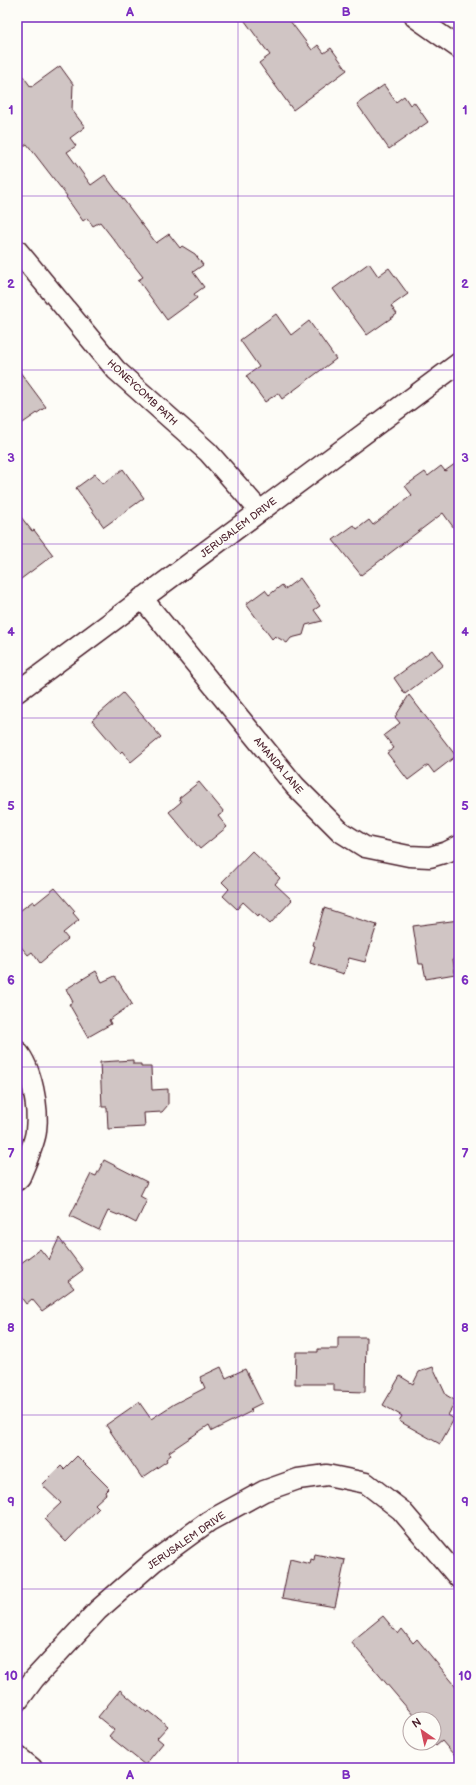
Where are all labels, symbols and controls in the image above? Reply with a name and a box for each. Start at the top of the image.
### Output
text: A [125,4,134,20]
text: B [341,4,351,20]
text: 1 [8,102,14,118]
text: 1 [462,102,468,118]
text: 2 [7,276,15,292]
text: 2 [461,276,469,292]
street label: HONEYCOMB PATH [105,357,180,428]
text: 3 [7,450,15,466]
text: 3 [461,450,469,466]
street label: JERUSALEM DRIVE [198,495,279,560]
text: 4 [7,624,15,640]
text: 4 [461,624,469,640]
street label: AMANDA LANE [251,735,306,797]
text: 5 [7,798,15,814]
text: 5 [461,798,469,814]
text: 6 [7,972,15,988]
text: 6 [461,972,469,988]
text: 7 [7,1146,15,1162]
text: 7 [461,1146,469,1162]
text: 8 [7,1320,15,1336]
text: 8 [461,1320,469,1336]
text: 9 [7,1494,15,1510]
text: 9 [461,1494,469,1510]
street label: JERUSALEM DRIVE [145,1509,228,1572]
text: 10 [4,1668,18,1684]
text: 10 [458,1668,472,1684]
north arrow [402,1711,442,1751]
text: N [410,1715,424,1731]
text: A [125,1767,134,1783]
text: B [341,1767,351,1783]

